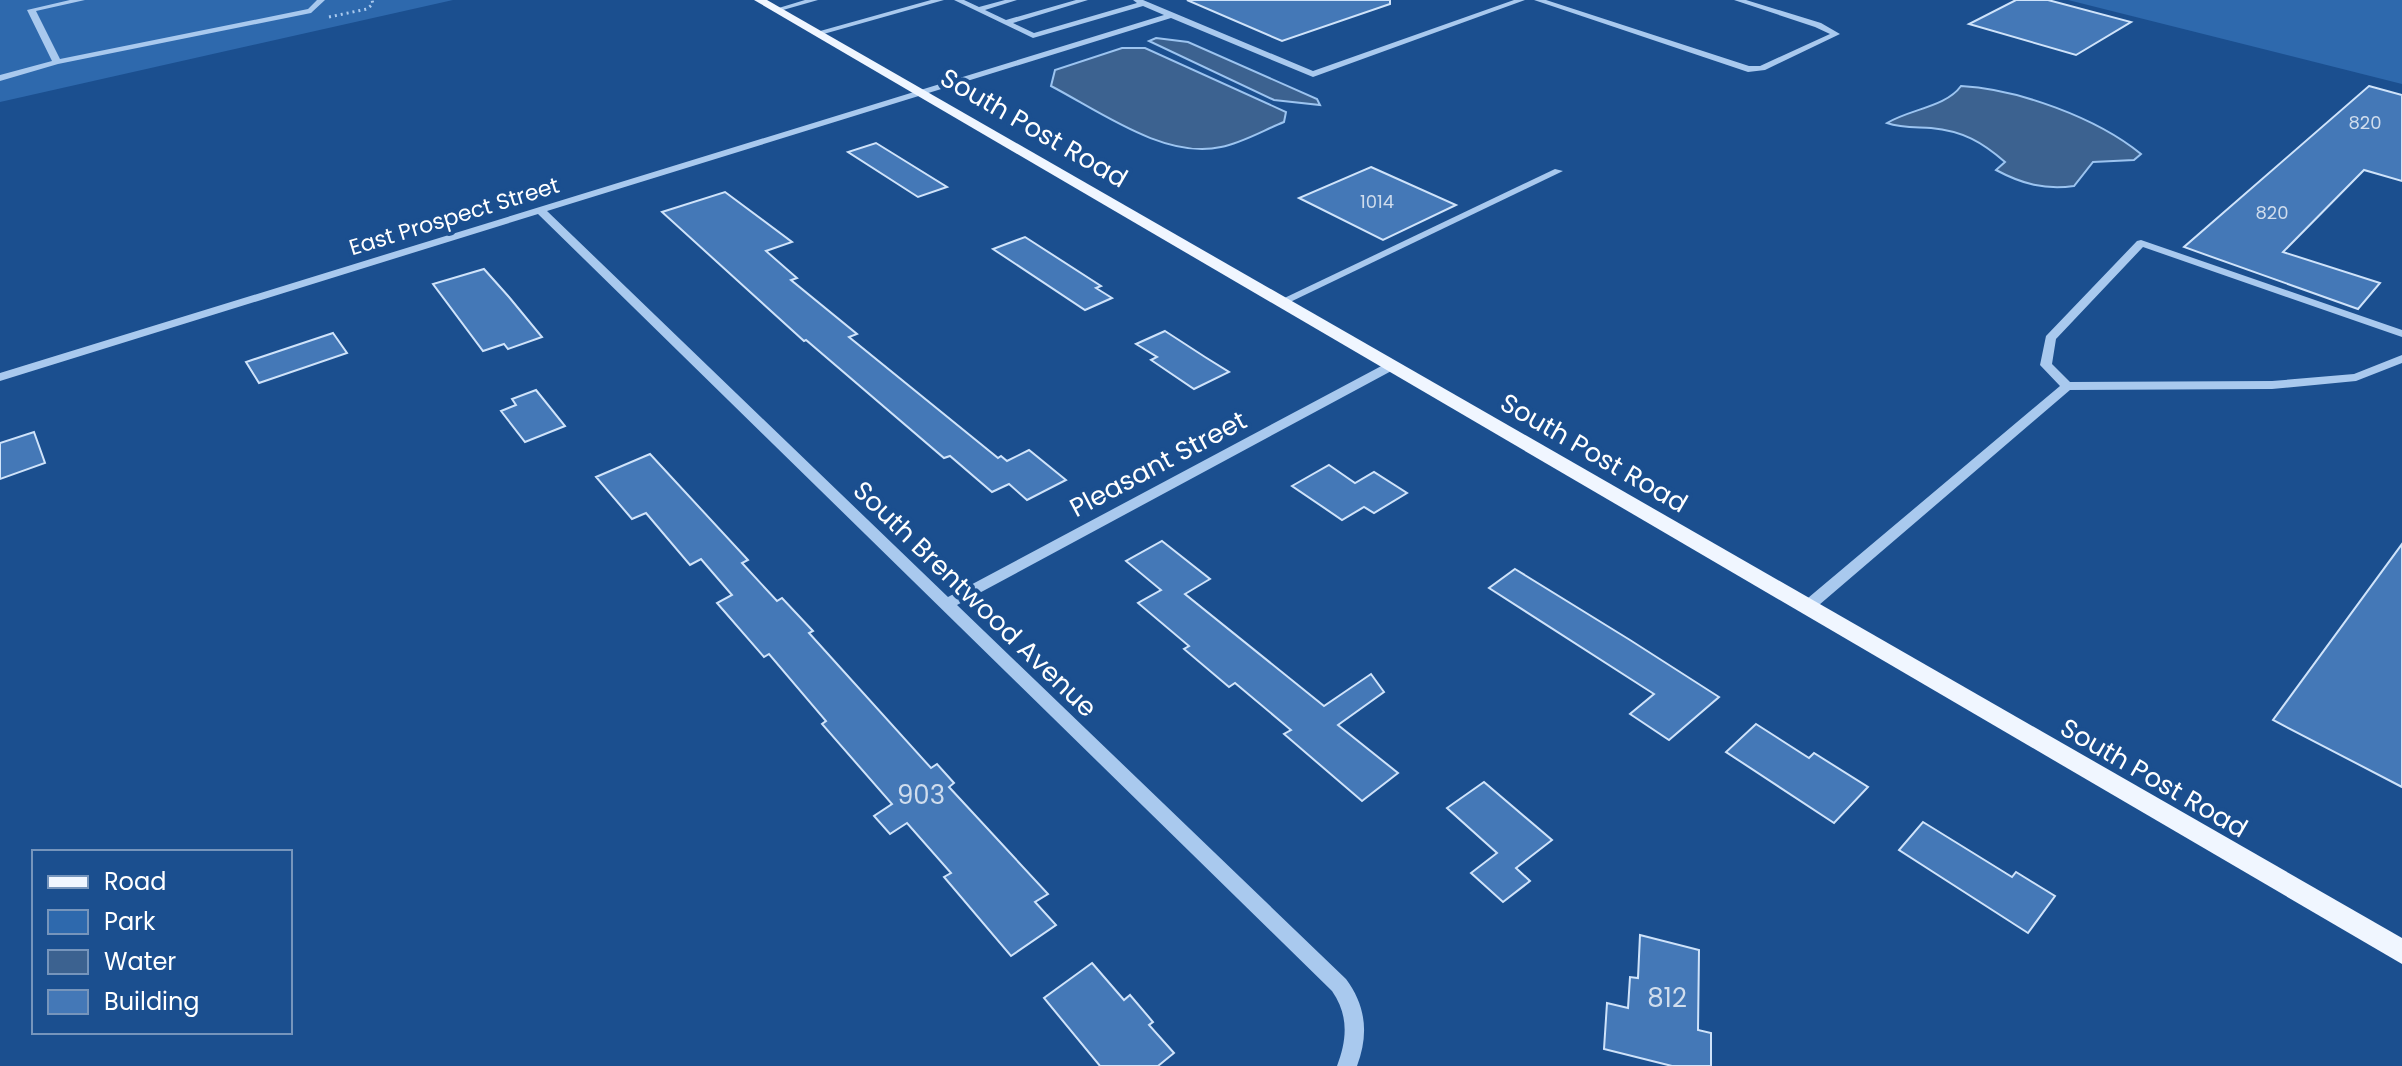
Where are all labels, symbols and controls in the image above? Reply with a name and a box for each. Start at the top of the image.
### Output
street label: South Post Road [934,60,1134,196]
house number: 820 [2348,110,2382,135]
street label: East Prospect Street [345,170,563,263]
house number: 1014 [1360,189,1394,214]
house number: 820 [2255,200,2289,225]
street label: South Post Road [1494,385,1694,521]
street label: Pleasant Street [1063,402,1253,526]
street label: South Brentwood Avenue [845,473,1105,725]
street label: South Post Road [2054,710,2254,846]
house number: 903 [897,777,945,813]
legend [32,850,292,1034]
text: Road [104,865,166,898]
text: Park [104,905,156,938]
text: Water [104,945,176,978]
house number: 812 [1647,980,1687,1016]
text: Building [104,985,200,1018]

